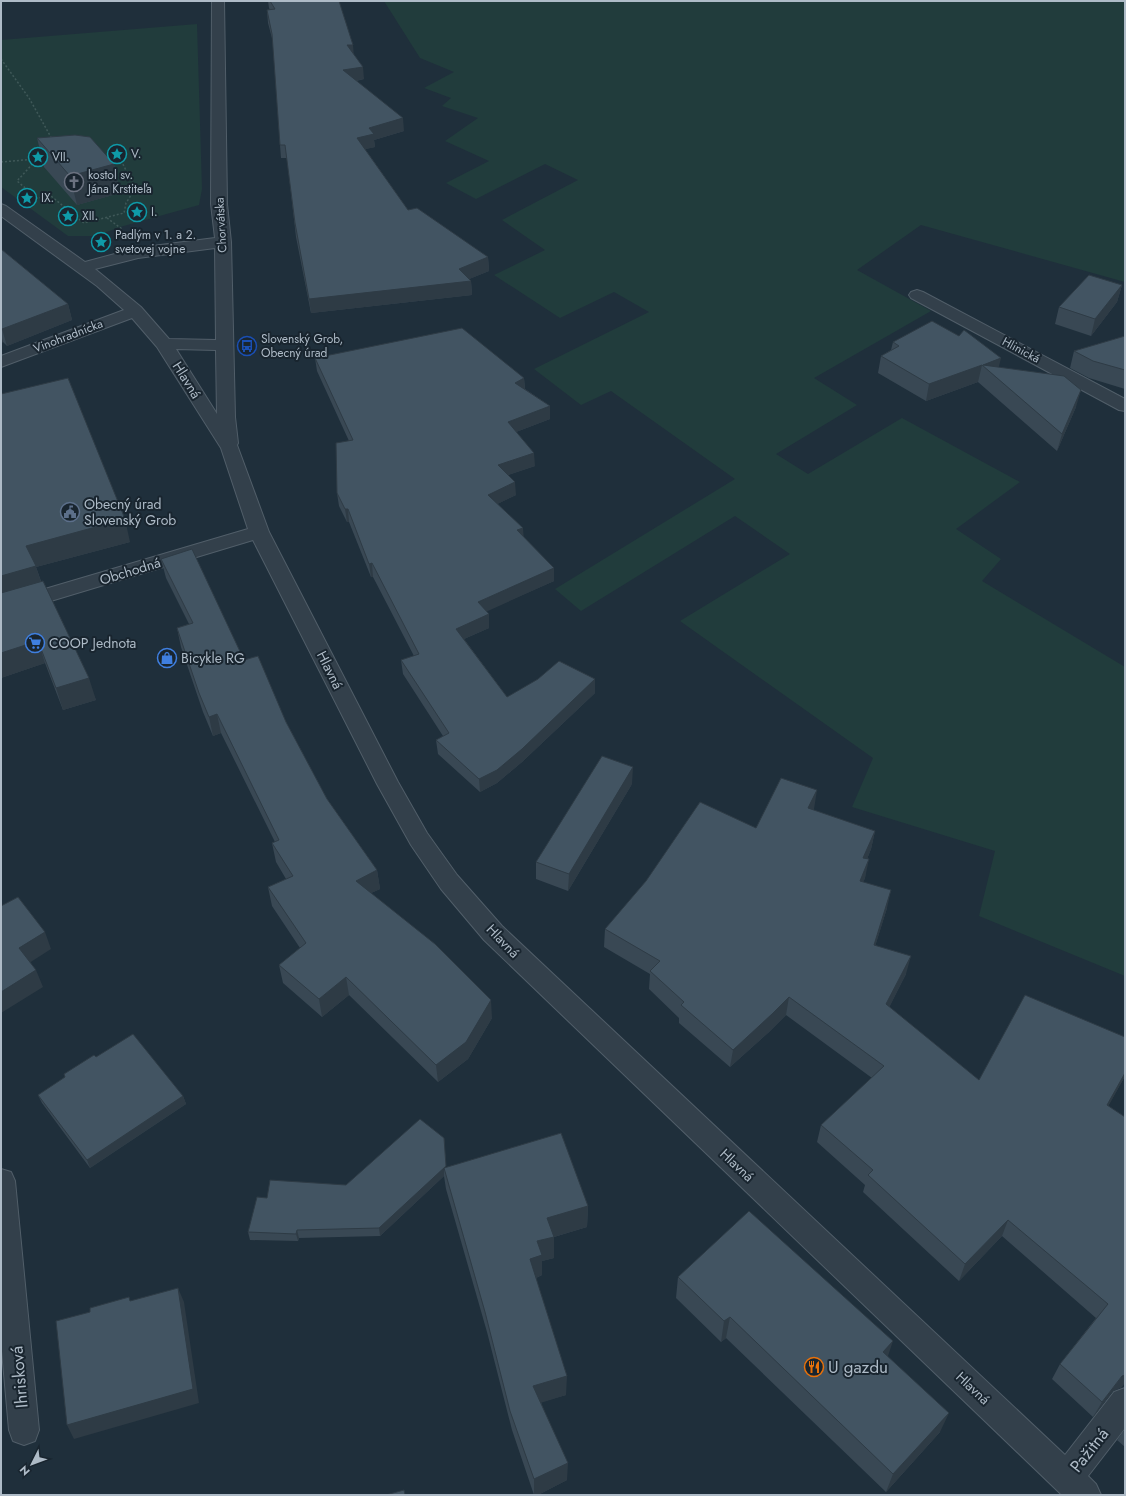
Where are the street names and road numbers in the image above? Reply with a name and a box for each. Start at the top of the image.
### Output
street label: Chorvátska [211,197,231,253]
street label: Vinohradnícka [31,314,106,358]
street label: Hlinická [999,332,1043,368]
street label: Hlavná [168,358,206,402]
street label: Obchodná [97,552,163,590]
street label: Hlavná [312,648,348,692]
street label: Hlavná [482,920,524,962]
street label: Hlavná [715,1144,759,1186]
street label: Ihrisková [4,1345,34,1409]
street label: Hlavná [951,1367,995,1409]
street label: Pažitná [1064,1423,1114,1477]

